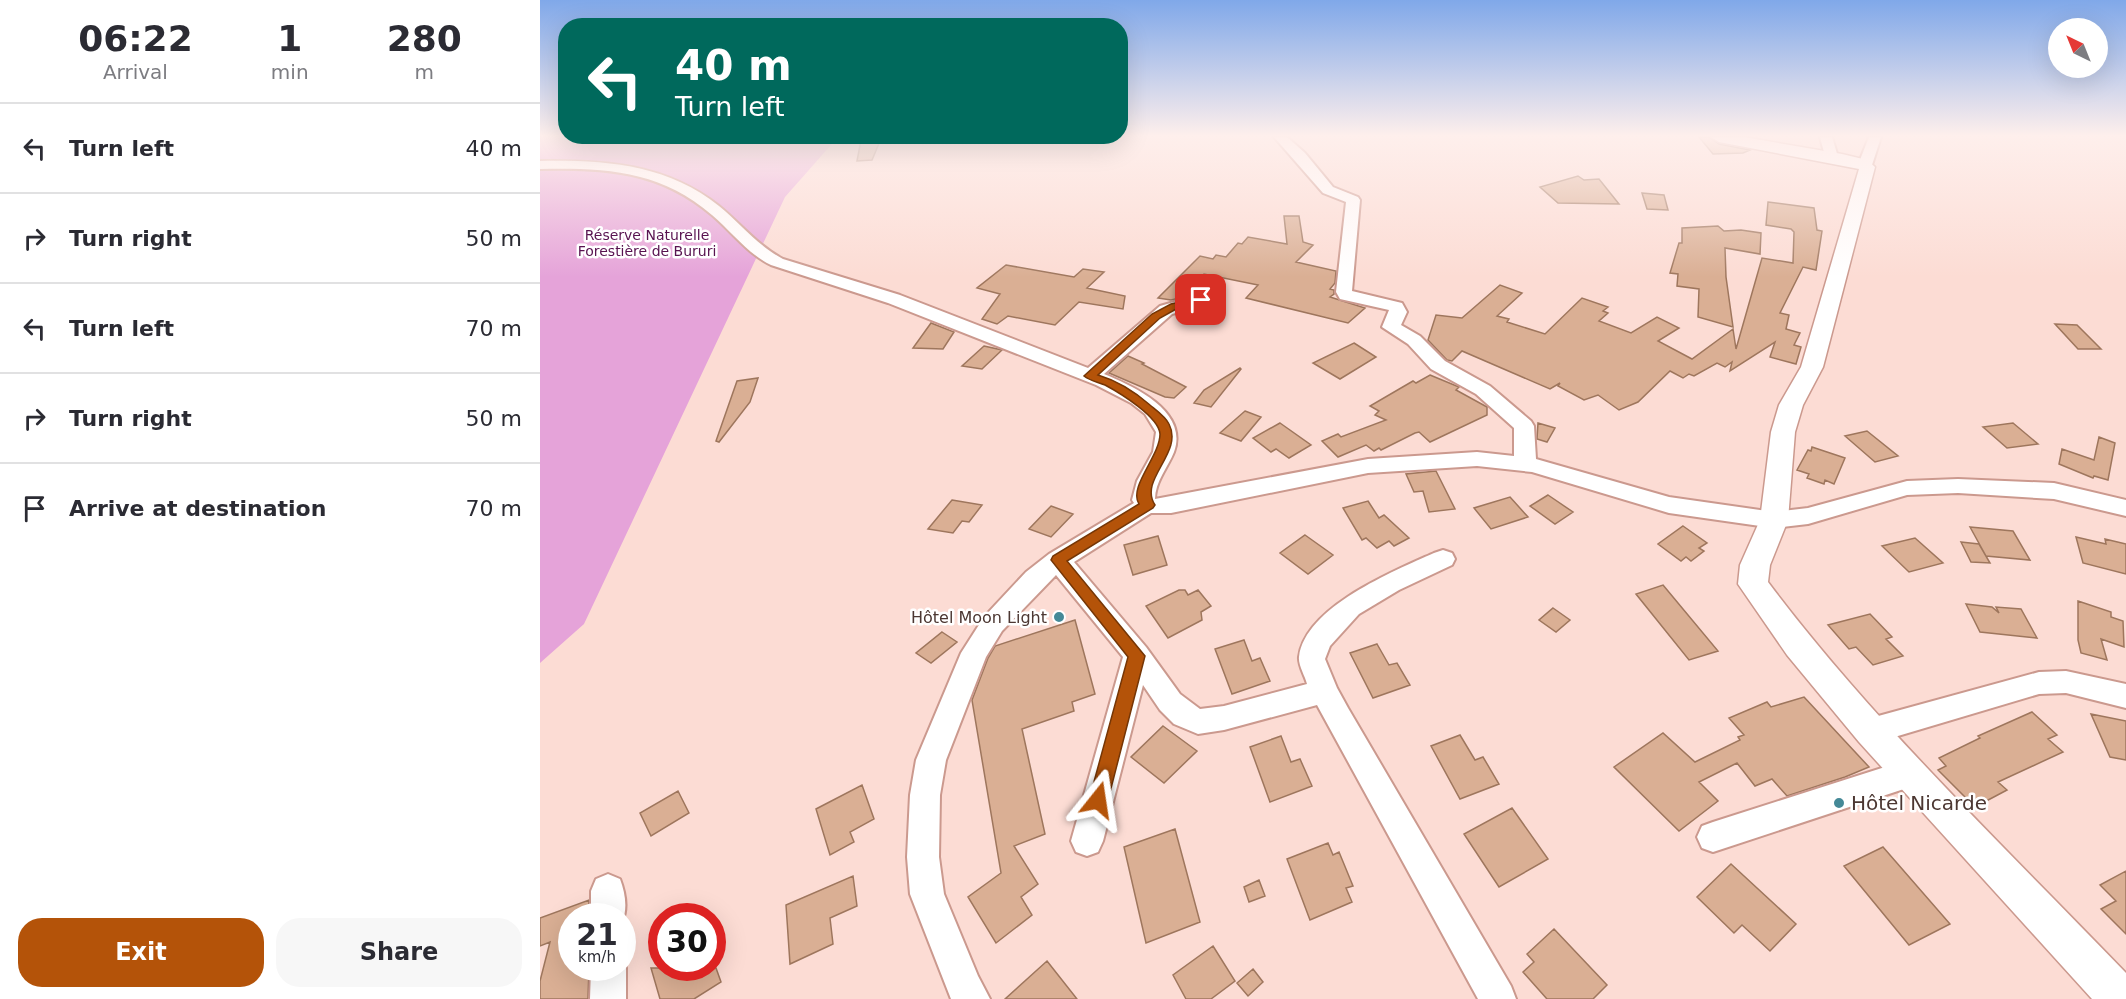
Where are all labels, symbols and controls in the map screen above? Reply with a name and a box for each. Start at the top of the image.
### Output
text: 06:22 [78,18,193,59]
text: 1 [277,18,302,59]
text: 280 [387,18,462,59]
north arrow [2048,18,2108,78]
map controls [2048,18,2108,78]
text: 40 m [675,41,792,90]
icon: left [576,42,654,120]
text: Arrival [103,60,168,84]
text: min [271,60,309,84]
text: m [415,60,434,84]
text: Turn left [675,91,785,122]
icon: left [18,132,51,165]
text: Turn left [69,136,174,161]
text: 40 m [466,136,522,161]
icon: right [18,222,51,255]
text: Turn right [69,226,192,251]
text: 50 m [466,226,522,251]
park label: Réserve Naturelle Forestière de Bururi [578,227,716,259]
pin [1175,274,1226,325]
icon: arrive [1184,283,1217,316]
icon: left [18,312,51,345]
text: Turn left [69,316,174,341]
text: 70 m [466,316,522,341]
icon: right [18,402,51,435]
text: Turn right [69,406,192,431]
text: 50 m [466,406,522,431]
icon: arrive [18,492,51,525]
text: Arrive at destination [69,496,326,521]
text: 70 m [466,496,522,521]
place label: Hôtel Moon Light [911,608,1047,627]
marker: Hôtel Moon Light [1052,610,1066,624]
position arrow [1066,768,1130,832]
place label: Hôtel Nicarde [1851,791,1987,815]
marker: Hôtel Nicarde [1832,796,1846,810]
speed limit sign: 30 [648,903,726,981]
text: 21 [576,917,618,952]
button: Exit [18,918,264,987]
button: Share [276,918,522,987]
text: km/h [578,948,616,966]

